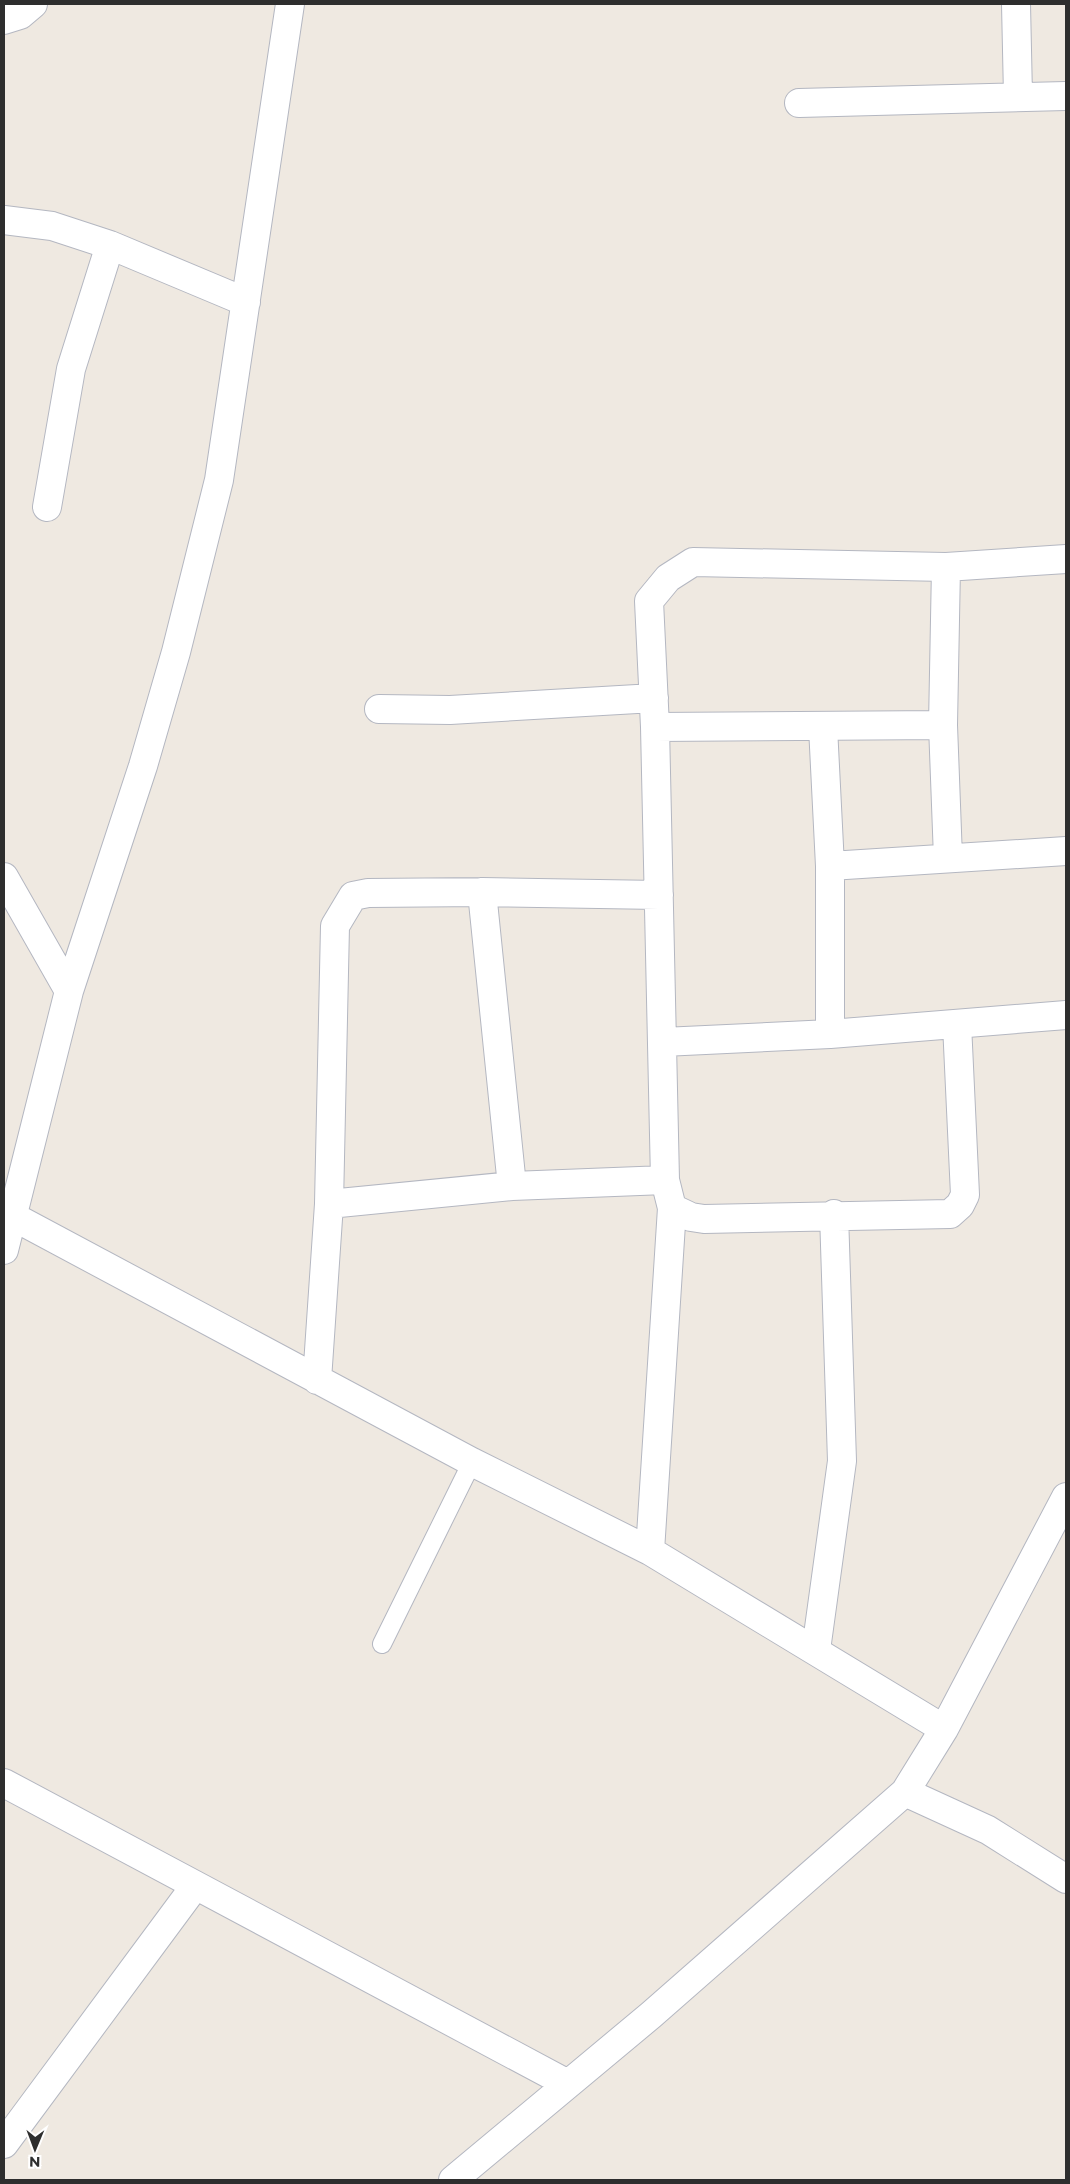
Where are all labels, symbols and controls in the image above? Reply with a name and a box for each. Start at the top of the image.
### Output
north arrow [10,2124,60,2174]
text: N [29,2153,41,2171]

